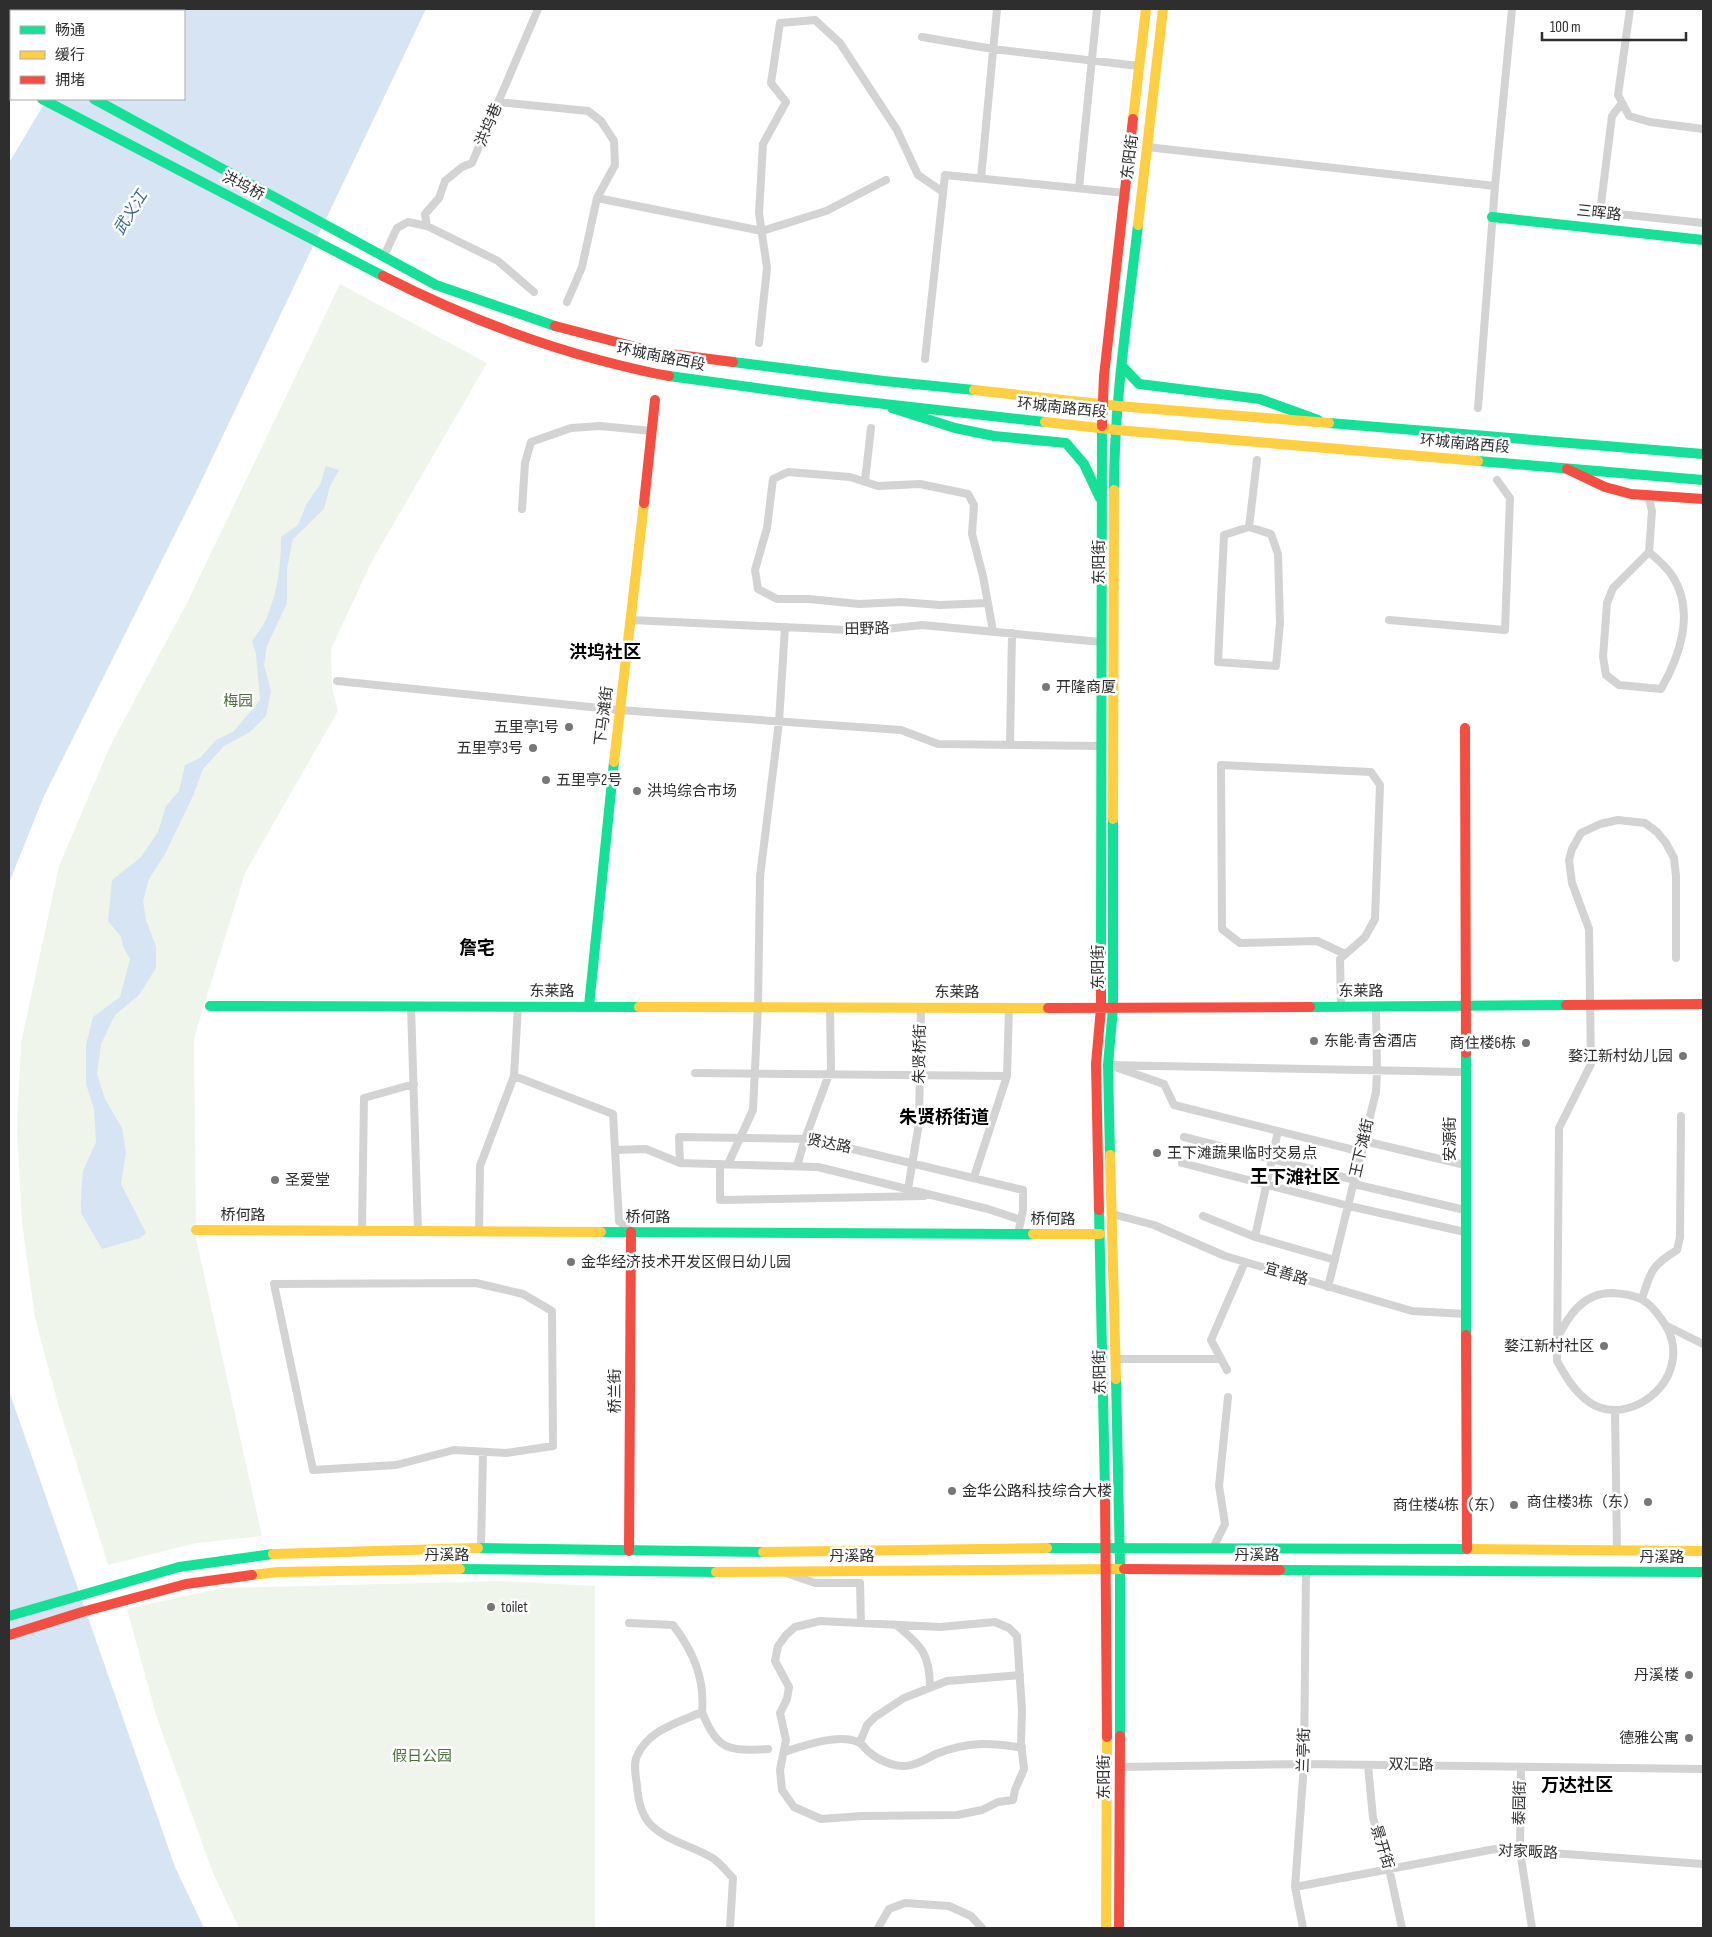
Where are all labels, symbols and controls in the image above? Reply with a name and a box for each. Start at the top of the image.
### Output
legend [10,10,185,100]
scale bar [1542,10,1686,42]
text: 100 m [1550,18,1581,37]
text: 畅通 [55,21,85,40]
text: 缓行 [55,46,85,65]
text: 拥堵 [55,71,85,90]
street label: 洪坞巷 [471,101,507,149]
street label: 东阳街 [1118,134,1142,180]
street label: 洪坞桥 [219,167,267,205]
water label: 武义江 [110,186,153,238]
street label: 三晖路 [1576,201,1622,225]
street label: 环城南路西段 [615,339,707,375]
street label: 环城南路西段 [1016,394,1108,422]
street label: 环城南路西段 [1419,431,1511,457]
street label: 东阳街 [1090,539,1109,585]
street label: 田野路 [844,619,890,639]
district label: 洪坞社区 [569,642,641,663]
place label: 开隆商厦 [1056,678,1116,697]
marker: 开隆商厦 [1040,681,1052,693]
street label: 下马滩街 [591,685,617,747]
park label: 梅园 [223,692,253,711]
place label: 五里亭1号 [494,718,559,737]
marker: 五里亭1号 [563,721,575,733]
place label: 五里亭3号 [457,739,523,758]
marker: 五里亭3号 [527,742,539,754]
place label: 五里亭2号 [556,771,622,790]
marker: 五里亭2号 [540,774,552,786]
place label: 洪坞综合市场 [647,782,737,801]
marker: 洪坞综合市场 [631,785,643,797]
district label: 詹宅 [459,937,495,959]
street label: 东阳街 [1089,944,1108,990]
street label: 东莱路 [529,982,575,1001]
street label: 东莱路 [1338,982,1384,1001]
street label: 东莱路 [934,983,980,1002]
street label: 朱贤桥街 [910,1024,930,1084]
place label: 东能·青舍酒店 [1324,1032,1417,1051]
place label: 商住楼6栋 [1449,1034,1516,1053]
marker: 东能·青舍酒店 [1308,1035,1320,1047]
marker: 商住楼6栋 [1520,1037,1532,1049]
place label: 婺江新村幼儿园 [1568,1047,1673,1066]
marker: 婺江新村幼儿园 [1677,1050,1689,1062]
district label: 朱贤桥街道 [899,1107,989,1128]
street label: 安源街 [1441,1116,1460,1162]
street label: 王下滩街 [1346,1117,1378,1179]
street label: 贤达路 [805,1130,853,1158]
place label: 王下滩蔬果临时交易点 [1167,1144,1317,1163]
marker: 王下滩蔬果临时交易点 [1151,1147,1163,1159]
district label: 王下滩社区 [1250,1167,1340,1188]
place label: 圣爱堂 [285,1171,330,1190]
marker: 圣爱堂 [269,1174,281,1186]
street label: 桥何路 [220,1206,266,1225]
street label: 桥何路 [625,1208,671,1227]
street label: 桥何路 [1030,1210,1076,1229]
place label: 金华经济技术开发区假日幼儿园 [581,1253,791,1272]
marker: 金华经济技术开发区假日幼儿园 [565,1256,577,1268]
street label: 宜善路 [1262,1259,1310,1289]
place label: 婺江新村社区 [1504,1337,1594,1356]
marker: 婺江新村社区 [1598,1340,1610,1352]
street label: 东阳街 [1090,1349,1110,1395]
street label: 桥兰街 [606,1368,625,1414]
place label: 金华公路科技综合大楼 [962,1482,1112,1501]
marker: 金华公路科技综合大楼 [946,1485,958,1497]
place label: 商住楼3栋（东） [1527,1493,1638,1512]
place label: 商住楼4栋（东） [1393,1496,1504,1515]
marker: 商住楼3栋（东） [1642,1496,1654,1508]
marker: 商住楼4栋（东） [1508,1499,1520,1511]
street label: 丹溪路 [424,1546,470,1565]
street label: 丹溪路 [1234,1546,1280,1565]
street label: 丹溪路 [829,1547,875,1566]
street label: 丹溪路 [1639,1548,1685,1567]
place label: toilet [501,1598,528,1617]
marker: toilet [485,1601,497,1613]
place label: 丹溪楼 [1634,1666,1679,1685]
marker: 丹溪楼 [1683,1669,1695,1681]
street label: 兰亭街 [1294,1727,1314,1773]
place label: 德雅公寓 [1619,1729,1679,1748]
marker: 德雅公寓 [1683,1732,1695,1744]
park label: 假日公园 [392,1747,452,1766]
street label: 东阳街 [1095,1754,1114,1800]
street label: 双汇路 [1388,1755,1434,1775]
district label: 万达社区 [1541,1775,1613,1796]
street label: 泰园街 [1510,1780,1530,1826]
street label: 景开街 [1366,1823,1398,1871]
street label: 对家畈路 [1498,1841,1558,1863]

